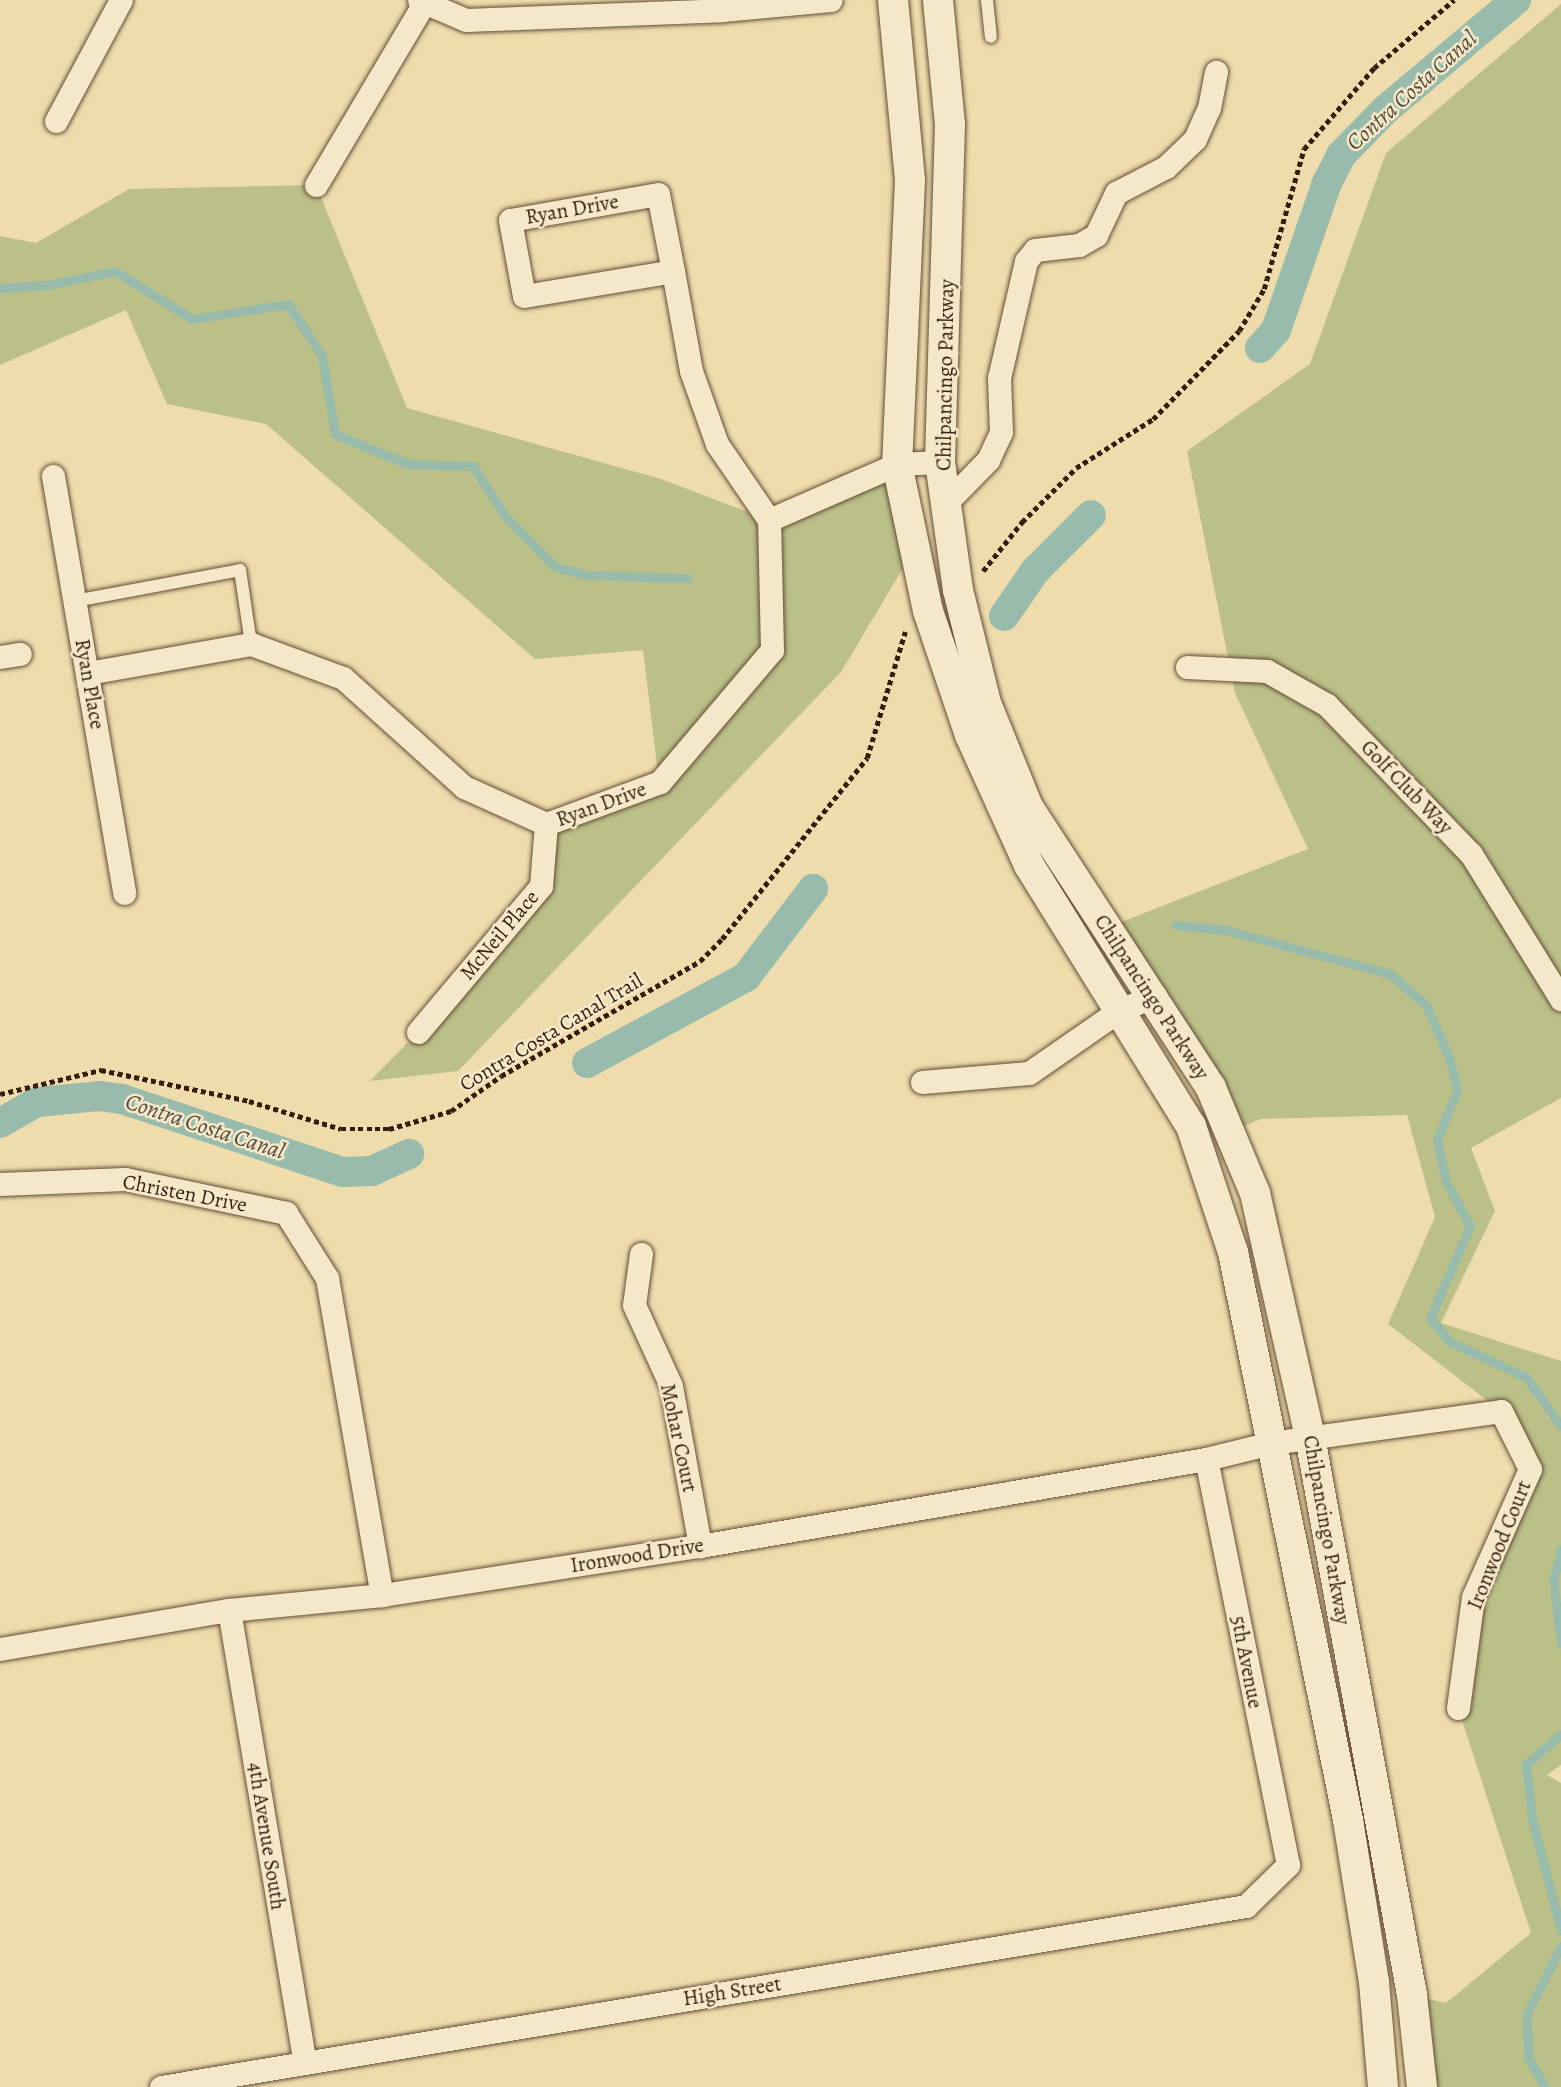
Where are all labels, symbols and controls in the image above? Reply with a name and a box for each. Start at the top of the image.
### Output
water label: Contra Costa Canal [1341,25,1483,157]
street label: Ryan Drive [524,188,620,230]
street label: Chilpancingo Parkway [931,279,959,471]
street label: Ryan Place [70,637,110,731]
street label: Golf Club Way [1356,735,1458,839]
street label: Ryan Drive [553,776,649,832]
street label: McNeil Place [454,885,544,985]
street label: Chilpancingo Parkway [1089,910,1215,1084]
street label: Contra Costa Canal Trail [455,967,647,1097]
water label: Contra Costa Canal [122,1088,288,1166]
street label: Christen Drive [121,1169,249,1217]
street label: Mohar Court [655,1381,703,1495]
street label: Chilpancingo Parkway [1298,1433,1356,1627]
street label: Ironwood Court [1462,1477,1536,1613]
street label: Ironwood Drive [568,1532,706,1578]
street label: 5th Avenue [1226,1614,1268,1710]
street label: 4th Avenue South [243,1760,291,1912]
street label: High Street [681,1971,783,2011]

